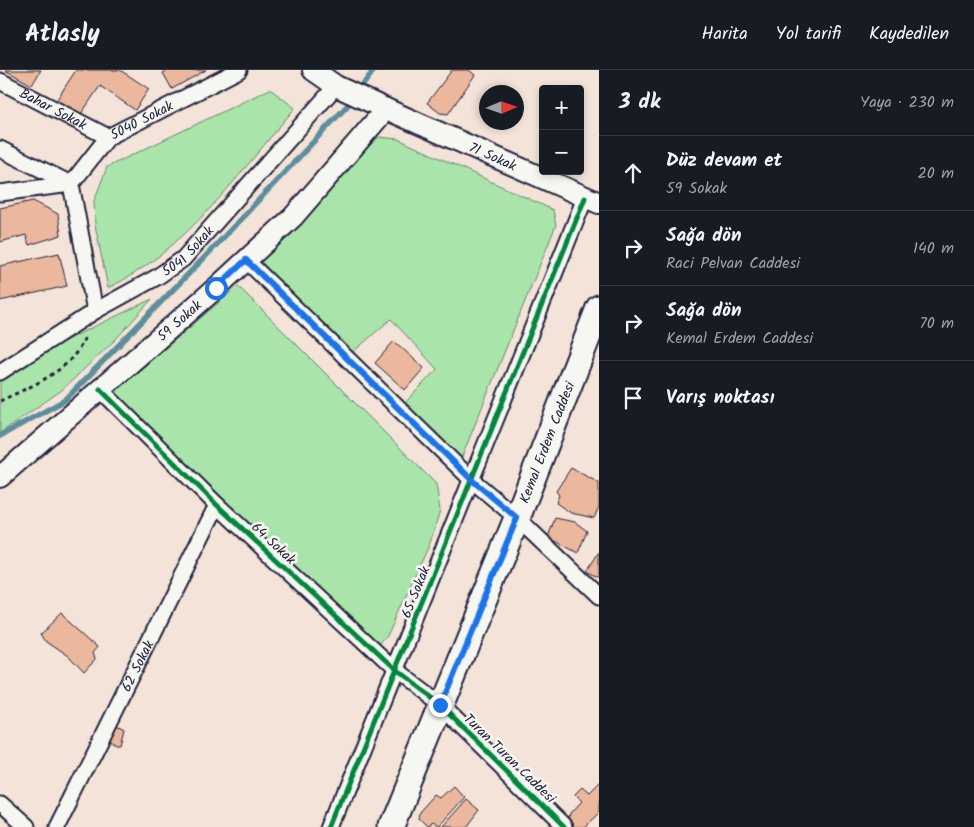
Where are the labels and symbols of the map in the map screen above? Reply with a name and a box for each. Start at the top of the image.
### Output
street label: Bahar Sokak [15,83,91,136]
north arrow [479,85,524,130]
street label: 5040 Sokak [106,95,178,146]
street label: 71 Sokak [465,137,520,177]
street label: 5041 Sokak [157,221,220,283]
route start [205,277,228,300]
street label: 59 Sokak [152,295,207,347]
street label: Kemal Erdem Caddesi [514,378,581,507]
street label: 64 Sokak [246,517,301,571]
street label: 65 Sokak [396,563,436,622]
street label: 62 Sokak [116,636,160,696]
route end [429,694,452,717]
street label: Turan Turan Caddesi [458,709,561,809]

